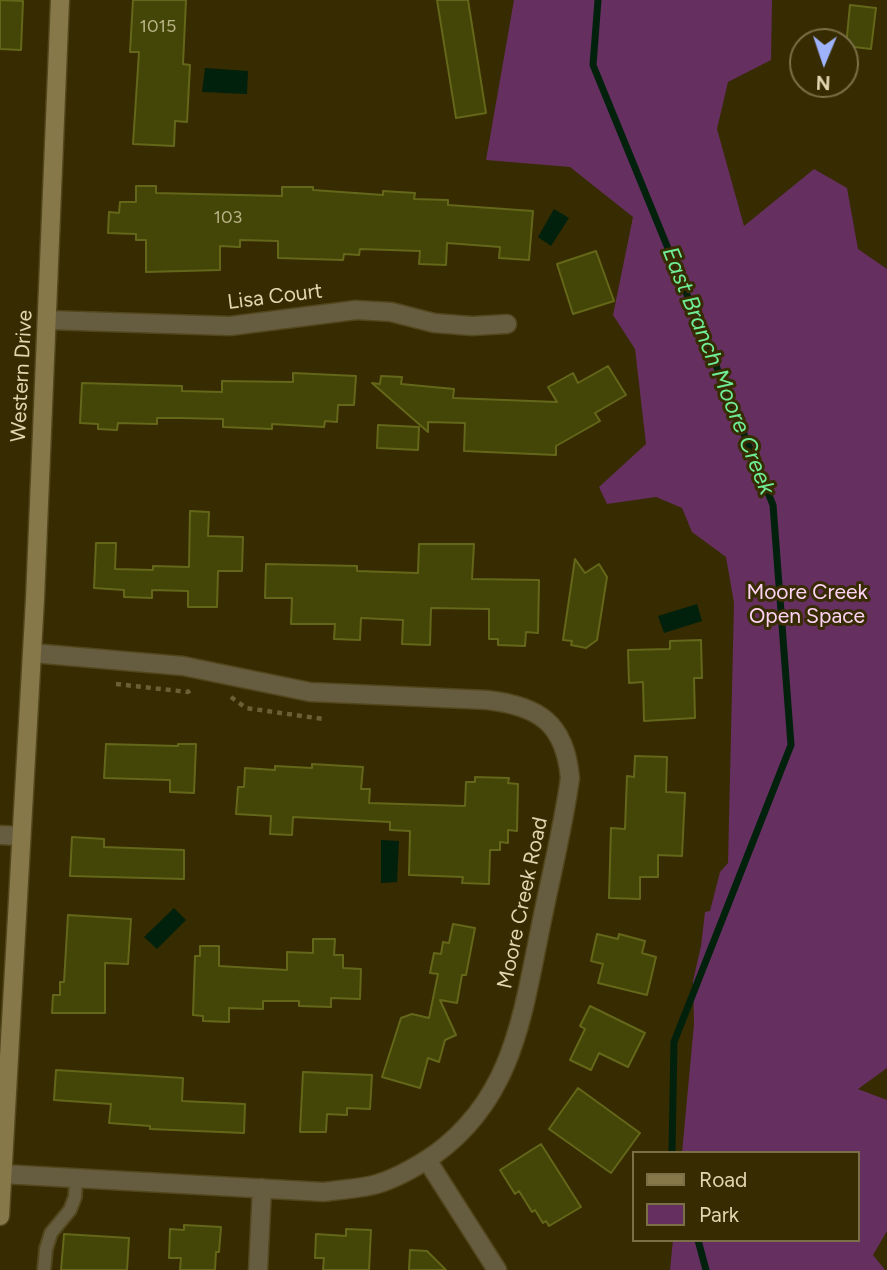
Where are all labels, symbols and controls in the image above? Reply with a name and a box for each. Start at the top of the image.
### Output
house number: 1015 [140,16,176,38]
north arrow [789,28,859,98]
text: N [816,71,831,94]
house number: 103 [214,207,242,229]
water label: East Branch Moore Creek [656,243,780,499]
street label: Lisa Court [226,279,324,315]
street label: Western Drive [6,309,38,443]
park label: Moore Creek Open Space [746,580,868,630]
street label: Moore Creek Road [493,815,553,991]
legend [632,1151,859,1242]
text: Road [699,1167,747,1192]
text: Park [699,1202,739,1227]

